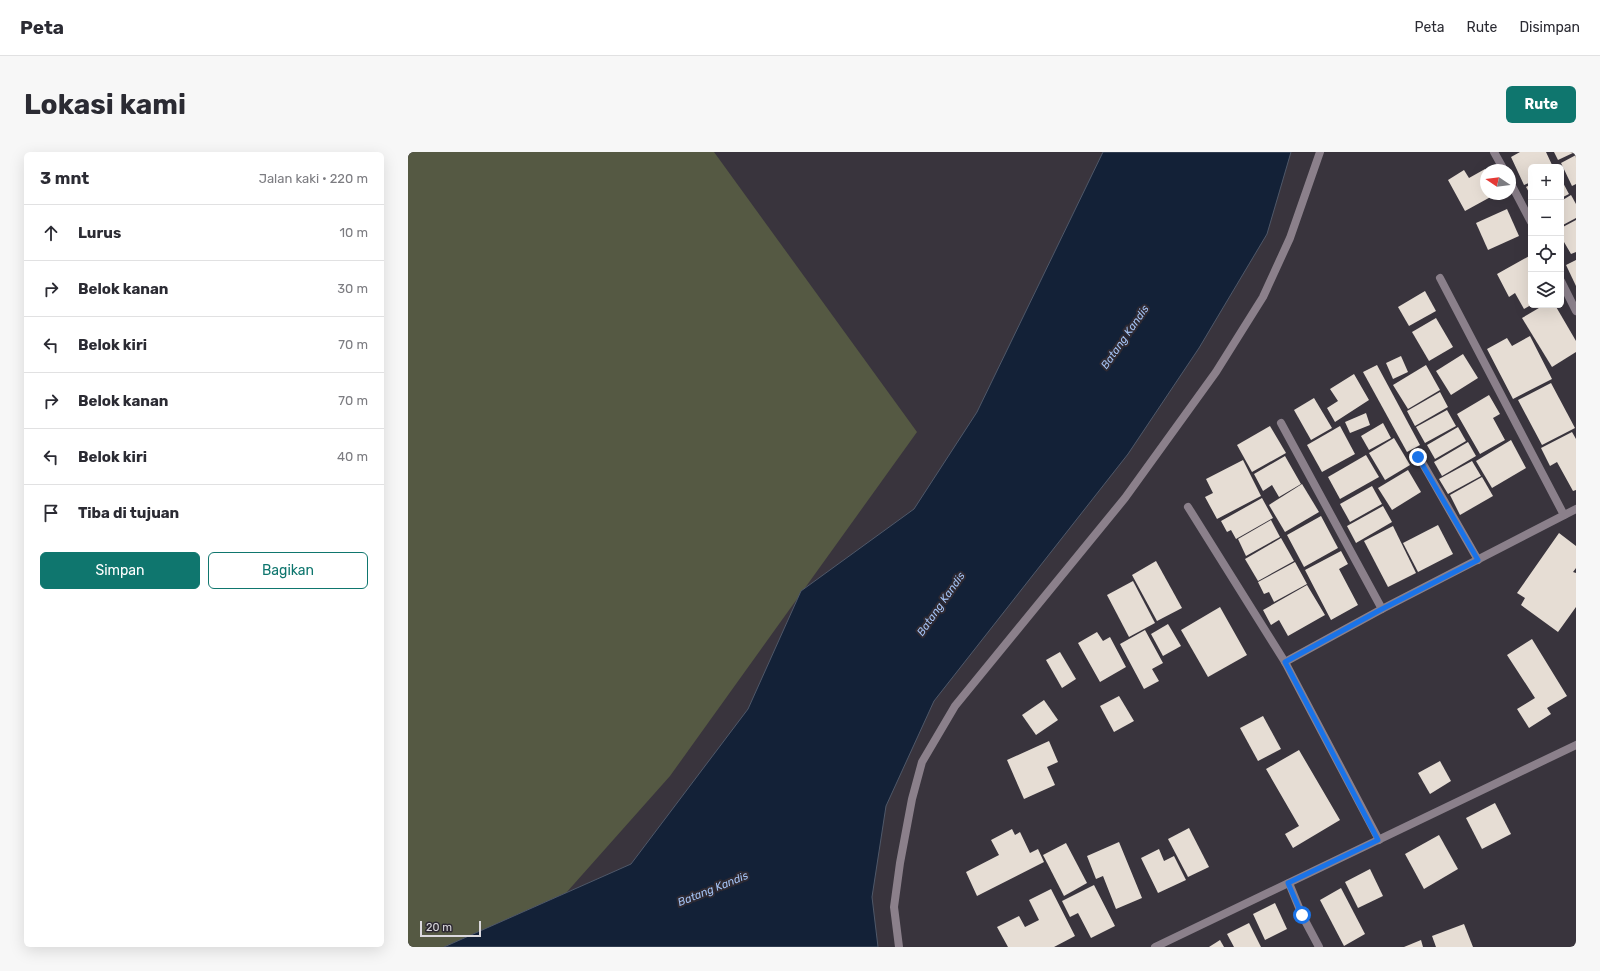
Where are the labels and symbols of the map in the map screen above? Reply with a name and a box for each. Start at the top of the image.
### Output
north arrow [1480,164,1516,200]
water label: Batang Kandis [1098,302,1152,371]
route end [1409,448,1427,466]
water label: Batang Kandis [914,569,968,638]
water label: Batang Kandis [676,869,751,909]
route start [1293,906,1311,924]
scale bar [420,919,481,938]

